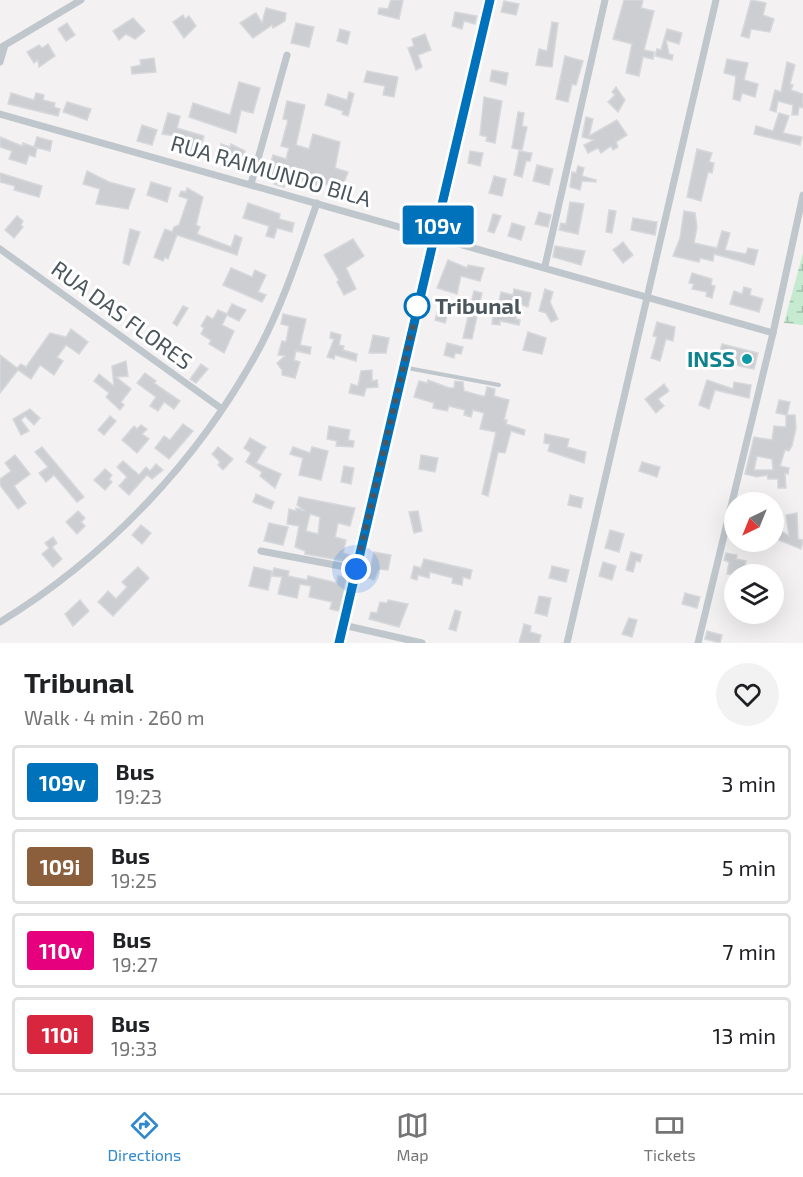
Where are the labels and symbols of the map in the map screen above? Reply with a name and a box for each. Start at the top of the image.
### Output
street label: RUA RAIMUNDO BILA [168,129,375,211]
line badge: 109v [396,206,480,244]
street label: RUA DAS FLORES [47,254,198,374]
place label: Tribunal [435,292,522,318]
marker: Tribunal [404,293,430,319]
place label: INSS [687,345,735,371]
marker: INSS [740,352,754,366]
north arrow [724,492,784,552]
your location [341,554,371,584]

